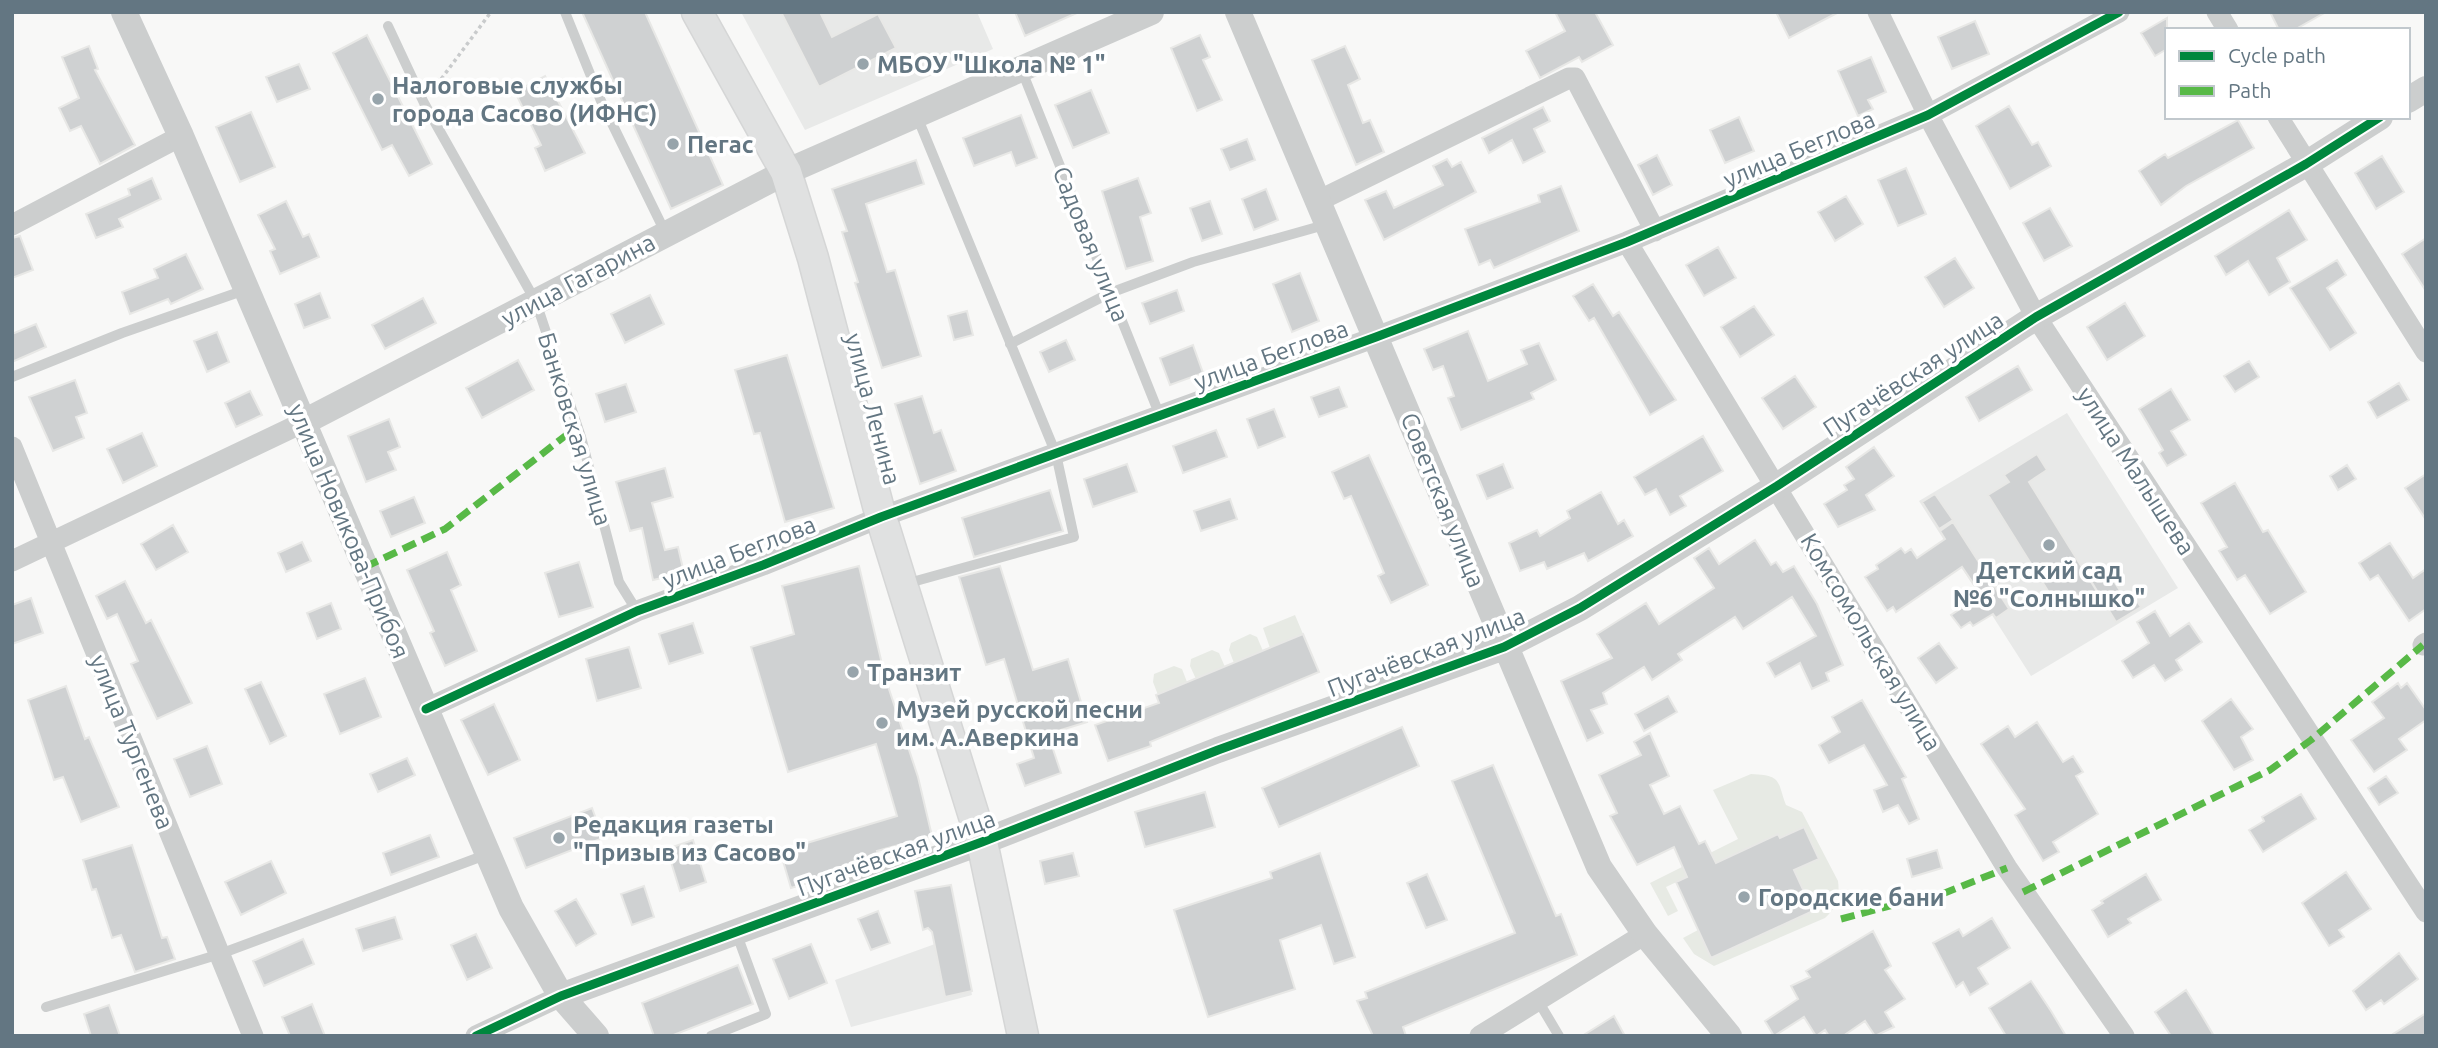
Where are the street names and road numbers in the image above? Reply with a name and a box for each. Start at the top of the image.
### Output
street label: улица Беглова [1719,105,1879,193]
street label: Садовая улица [1048,163,1134,325]
street label: улица Гагарина [497,228,659,332]
street label: Пугачёвская улица [1818,306,2008,442]
street label: улица Беглова [1190,315,1352,395]
street label: Банковская улица [533,329,617,529]
street label: улица Ленина [840,330,906,488]
street label: улица Малышева [2072,382,2200,560]
street label: улица Новикова-Прибоя [283,400,415,662]
street label: Советская улица [1396,409,1490,591]
street label: улица Беглова [659,510,819,594]
street label: Комсомольская улица [1795,528,1947,756]
street label: Пугачёвская улица [1324,602,1528,702]
street label: улица Тургенева [85,651,179,833]
street label: Пугачёвская улица [793,805,999,901]

